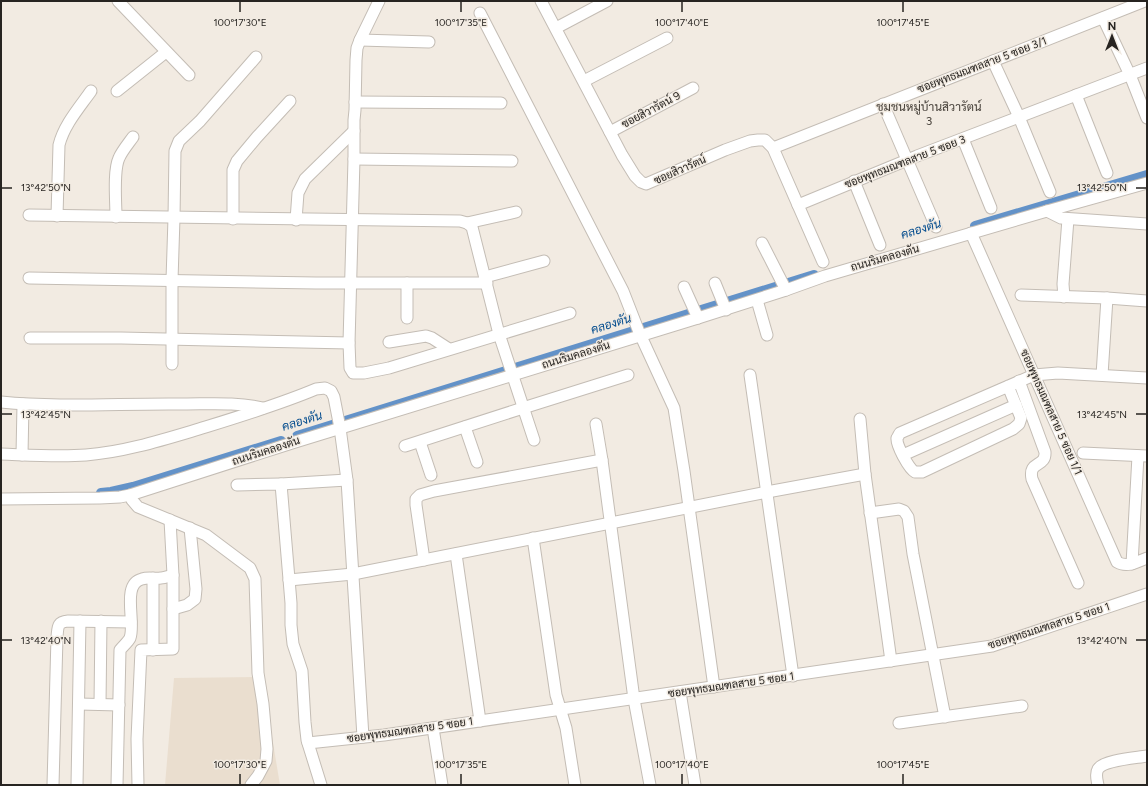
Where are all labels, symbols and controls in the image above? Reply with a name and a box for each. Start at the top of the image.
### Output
text: 100°17'30"E [213,16,267,29]
text: 100°17'35"E [435,16,487,29]
text: 100°17'40"E [655,16,709,29]
text: 100°17'45"E [876,16,930,29]
north arrow [1092,16,1132,56]
text: N [1108,20,1116,33]
street label: ซอยพุทธมณฑลสาย 5 ซอย 3/1 [915,34,1049,98]
street label: ซอยสิวารัตน์ 9 [618,87,683,131]
district label: ชุมชนหมู่บ้านสิวารัตน์ 3 [876,99,982,128]
street label: ซอยพุทธมณฑลสาย 5 ซอย 3 [843,133,968,193]
street label: ซอยสิวารัตน์ [651,151,708,187]
text: 13°42'50"N [21,181,71,194]
text: 13°42'50"N [1077,181,1127,194]
water label: คลองตัน [899,216,943,242]
street label: ถนนริมคลองตัน [849,241,921,274]
water label: คลองตัน [589,311,633,337]
street label: ถนนริมคลองตัน [540,338,612,372]
street label: ซอยพุทธมณฑลสาย 5 ซอย 1/1 [1016,347,1085,478]
text: 13°42'45"N [21,408,71,421]
water label: คลองตัน [280,408,324,434]
text: 13°42'45"N [1077,408,1127,421]
street label: ถนนริมคลองตัน [230,433,302,468]
street label: ซอยพุทธมณฑลสาย 5 ซอย 1 [986,600,1112,654]
text: 13°42'40"N [21,634,71,647]
text: 13°42'40"N [1077,634,1127,647]
street label: ซอยพุทธมณฑลสาย 5 ซอย 1 [667,670,795,702]
street label: ซอยพุทธมณฑลสาย 5 ซอย 1 [346,715,474,747]
text: 100°17'30"E [213,758,267,771]
text: 100°17'35"E [435,758,487,771]
text: 100°17'40"E [655,758,709,771]
text: 100°17'45"E [876,758,930,771]

